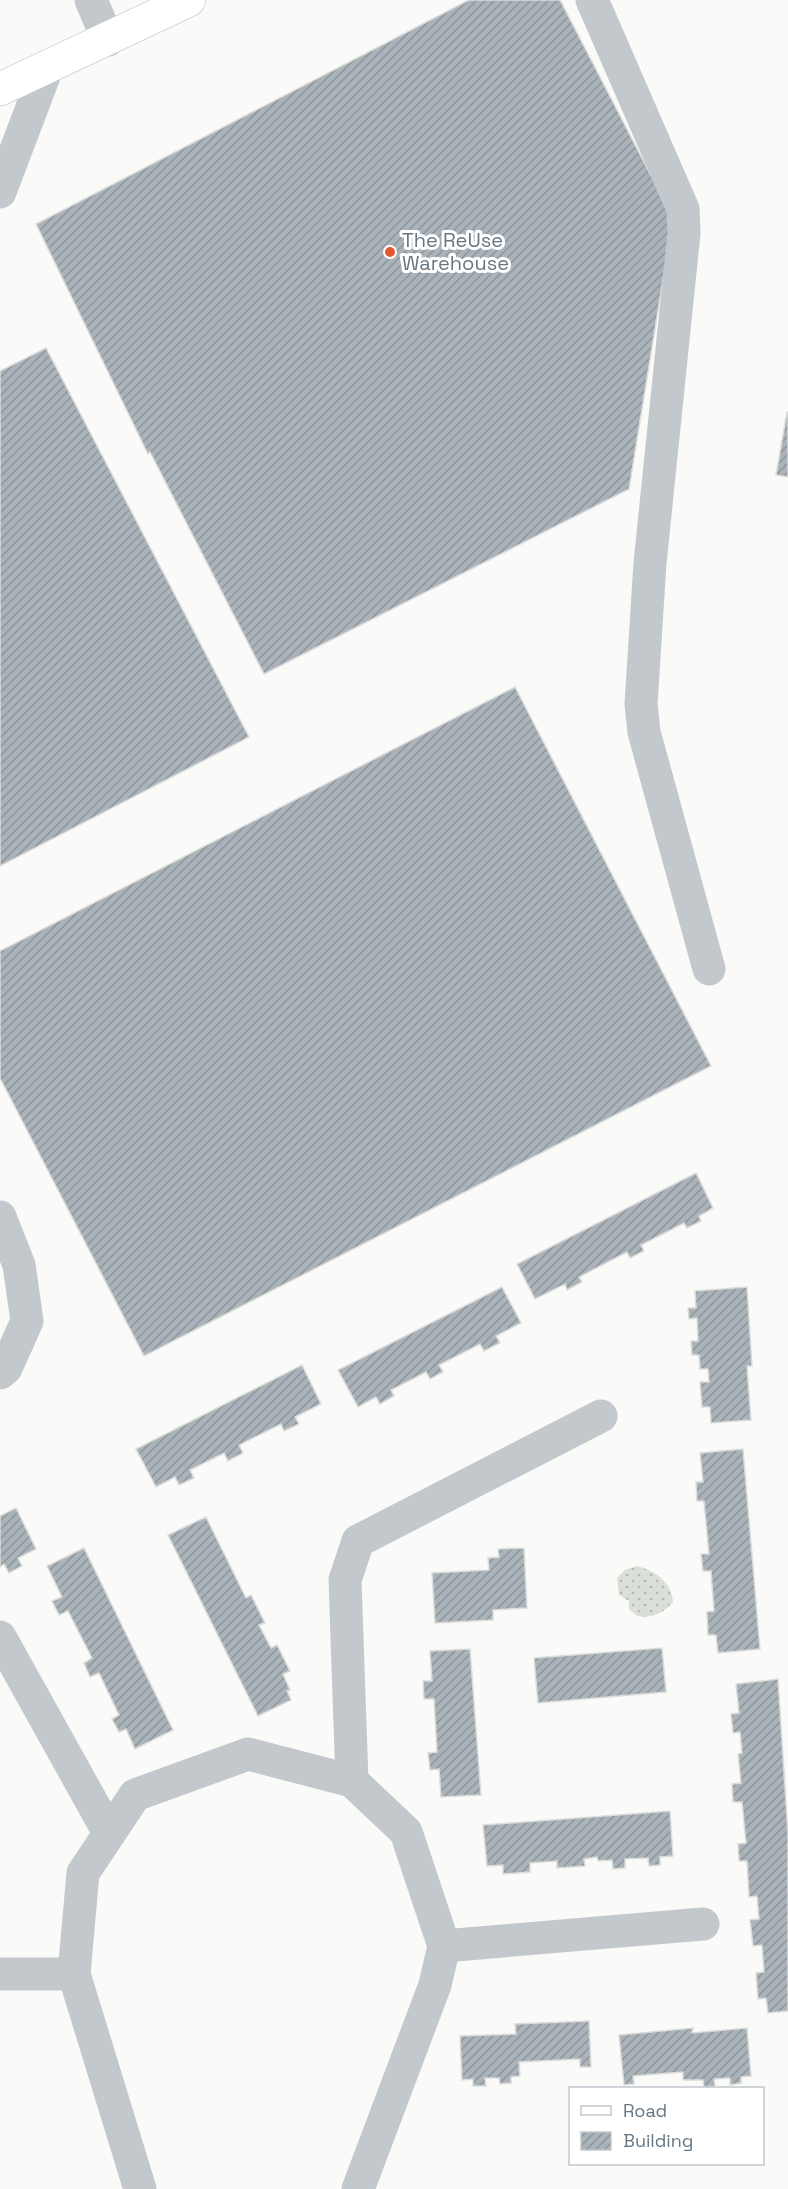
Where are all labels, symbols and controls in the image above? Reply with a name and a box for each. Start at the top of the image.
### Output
place label: The ReUse Warehouse [402,227,509,276]
marker: The ReUse Warehouse [383,245,397,259]
legend [569,2087,764,2165]
text: Road [623,2099,667,2122]
text: Building [623,2129,693,2152]

